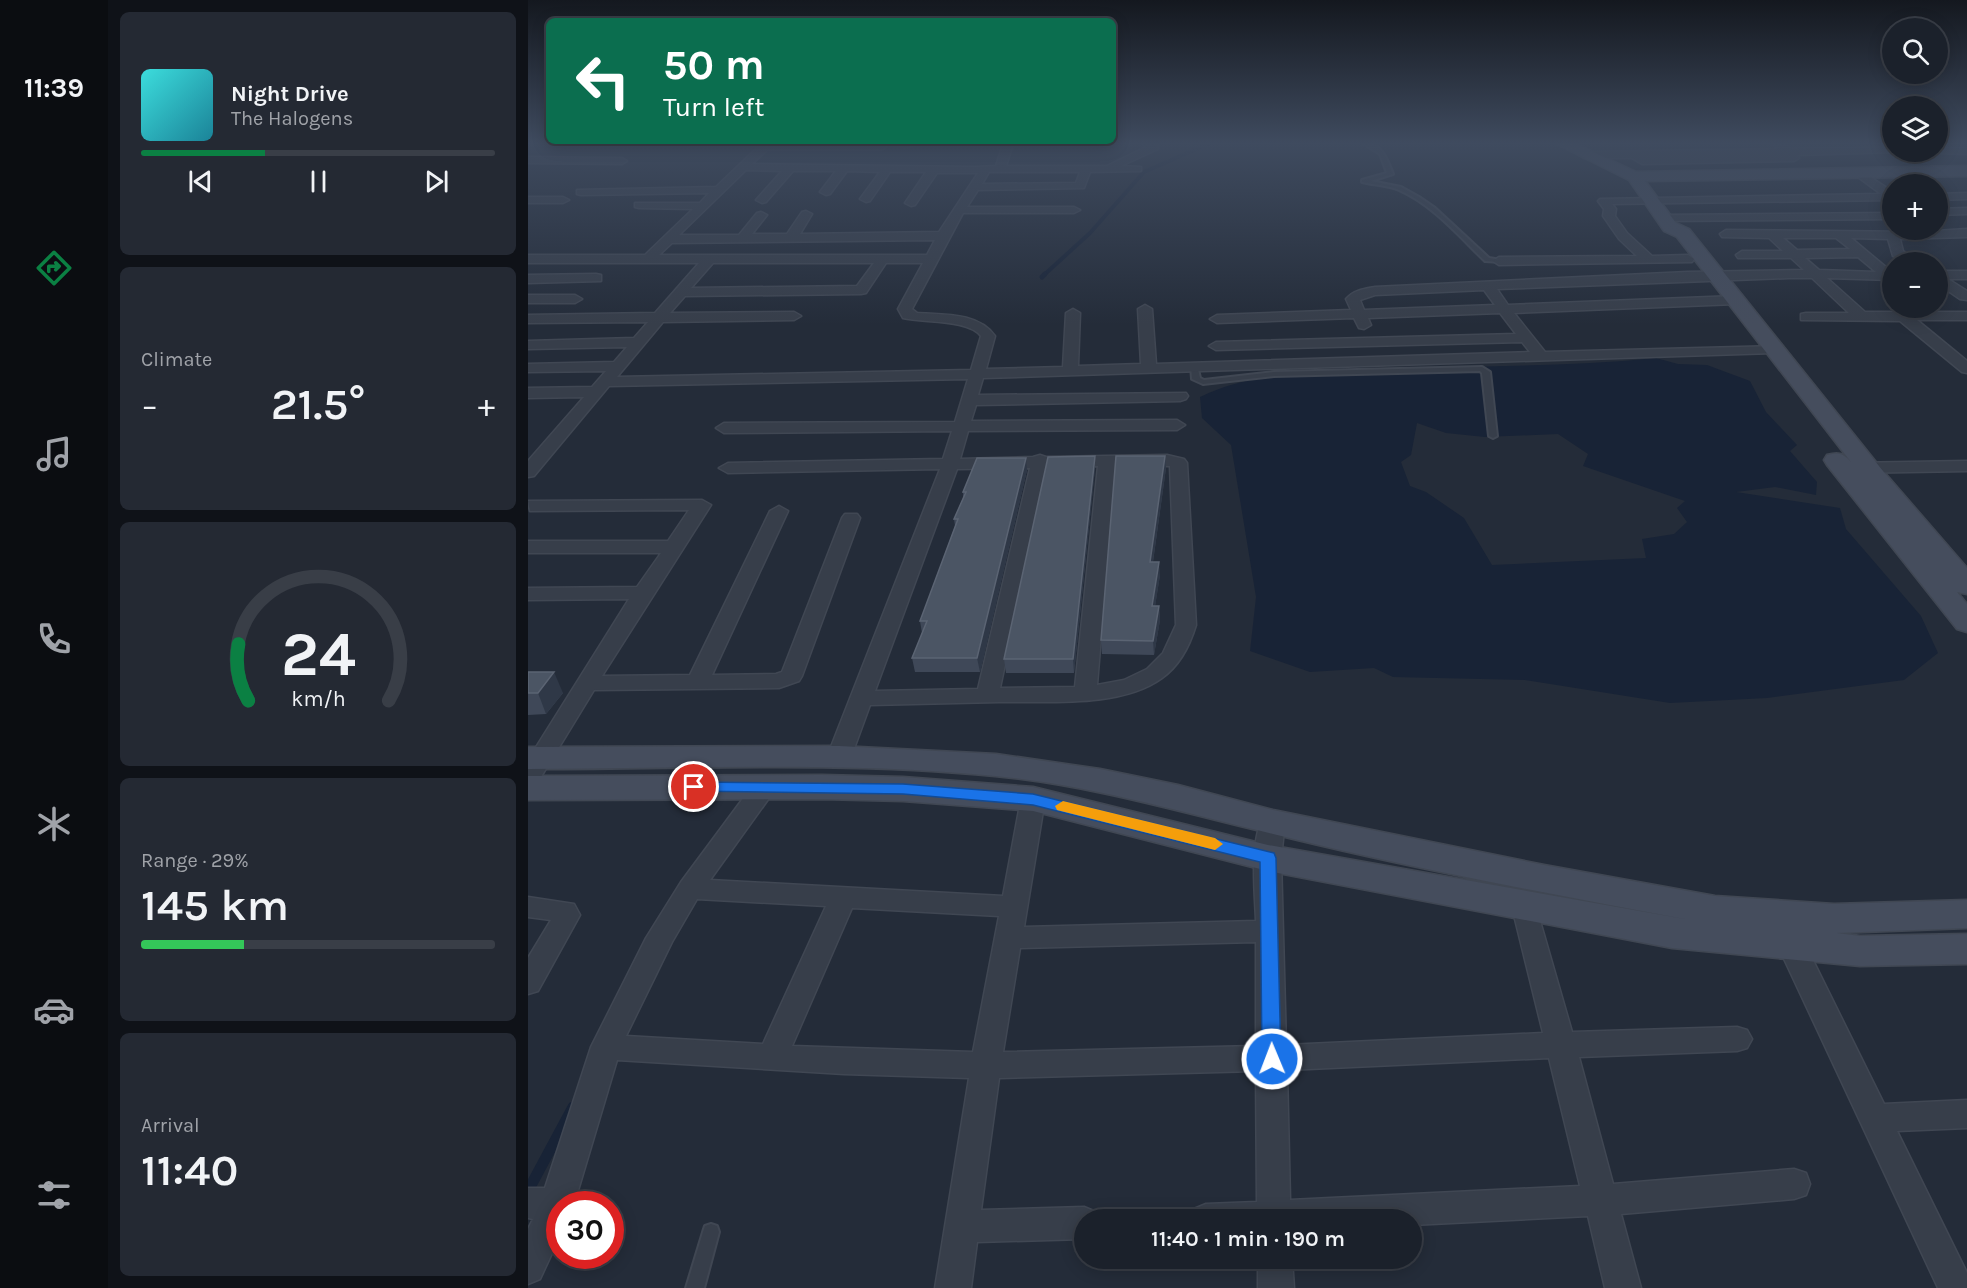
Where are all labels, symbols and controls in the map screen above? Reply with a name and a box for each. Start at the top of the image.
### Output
map controls [1882,18,1948,318]
button: search [1882,18,1948,84]
text: 50 m [663,40,765,90]
icon: left [564,42,642,120]
text: 11:39 [24,72,84,104]
text: Night Drive [231,81,349,107]
text: Turn left [663,91,764,123]
button: layers [1882,96,1948,162]
text: The Halogens [231,107,353,130]
icon: previous [184,165,217,198]
icon: pause [302,165,335,198]
icon: next [420,165,453,198]
button: + [1882,174,1948,240]
icon: directions [33,247,75,289]
button: − [1882,252,1948,318]
text: Climate [141,348,212,371]
text: 21.5° [271,378,365,430]
text: − [141,386,158,424]
text: + [478,386,495,424]
icon: music [33,433,75,475]
icon: phone [33,618,75,660]
text: 24 [281,618,355,691]
text: km/h [291,686,345,711]
pin [668,761,719,812]
icon: arrive [677,770,710,803]
icon: climate [33,803,75,845]
text: Range · 29% [141,849,249,872]
text: 145 km [141,879,289,931]
icon: car [33,989,75,1031]
position arrow [1240,1027,1304,1091]
text: Arrival [141,1114,200,1137]
text: 11:40 [141,1144,238,1196]
icon: filters [33,1174,75,1216]
speed limit sign: 30 [546,1191,624,1269]
text: 11:40 · 1 min · 190 m [1151,1226,1345,1252]

